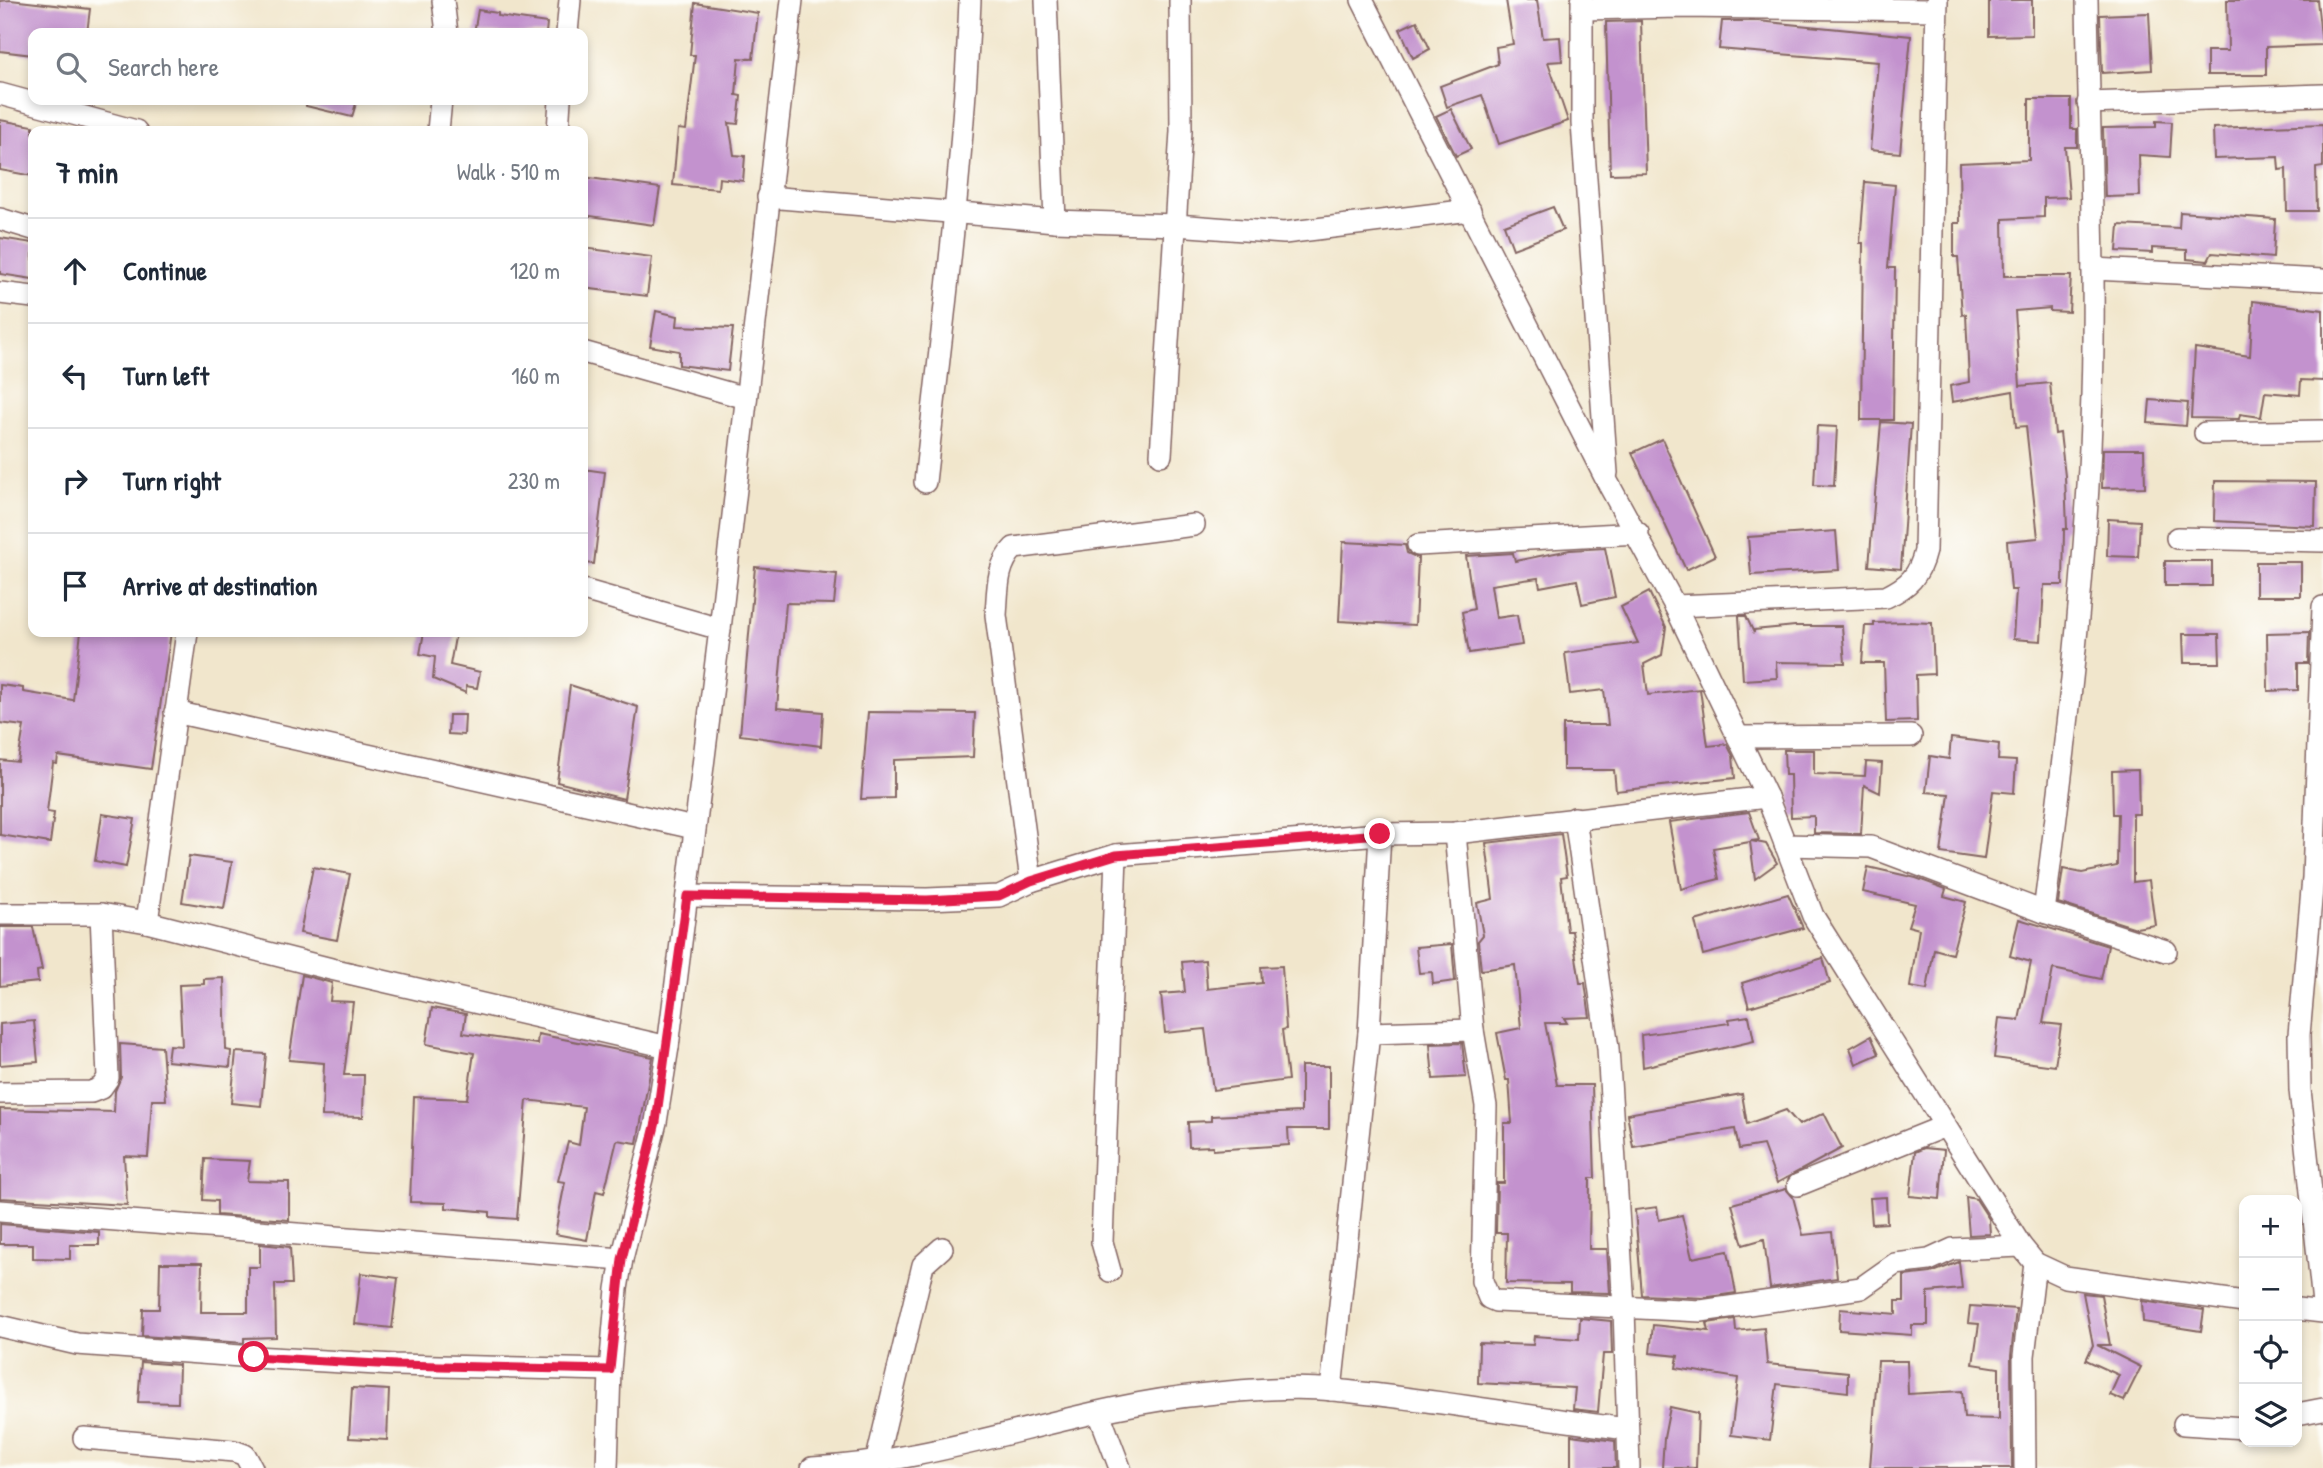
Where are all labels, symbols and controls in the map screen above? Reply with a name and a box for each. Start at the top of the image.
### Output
search box [28,28,588,105]
icon: search [52,48,90,86]
text: Search here [108,49,219,84]
text: 7 min [56,152,118,192]
text: Walk · 510 m [457,156,560,187]
icon: ahead [56,252,94,290]
text: Continue [123,253,207,288]
text: 120 m [510,255,560,286]
icon: left [56,357,94,395]
text: Turn left [123,358,209,393]
text: 160 m [511,360,560,391]
icon: right [56,462,94,500]
text: Turn right [123,463,221,498]
text: 230 m [508,465,560,496]
icon: arrive [56,567,94,605]
text: Arrive at destination [123,568,318,603]
route end [1364,818,1395,849]
map controls [2239,1195,2302,1447]
button: + [2239,1195,2302,1258]
button: − [2239,1258,2302,1321]
button: locate [2239,1321,2302,1384]
route start [238,1341,269,1372]
button: layers [2239,1384,2302,1447]

